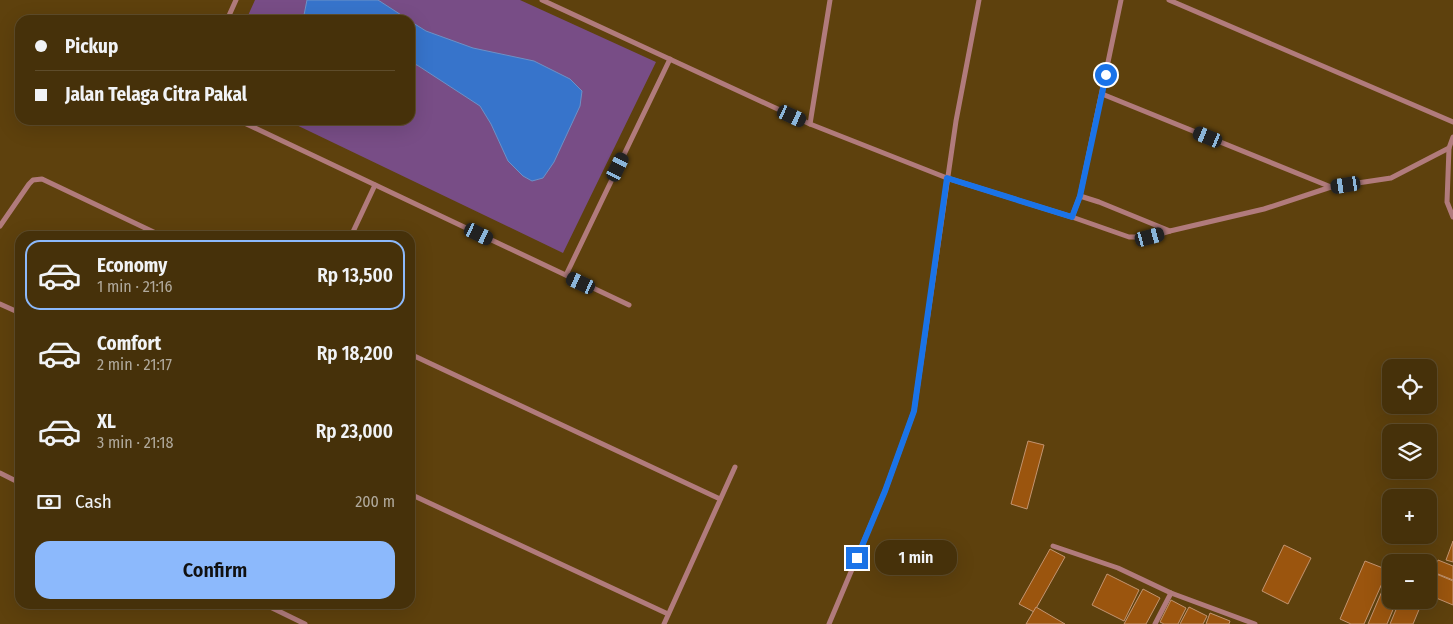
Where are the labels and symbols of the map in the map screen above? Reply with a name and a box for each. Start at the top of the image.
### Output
route start [1095,64,1117,86]
car [775,103,808,129]
car [1191,124,1224,150]
car [604,150,631,184]
car [1330,175,1361,195]
car [462,221,495,247]
car [1133,226,1166,248]
car [564,270,597,296]
callout: 1 min [874,540,957,576]
route end [846,547,868,569]

